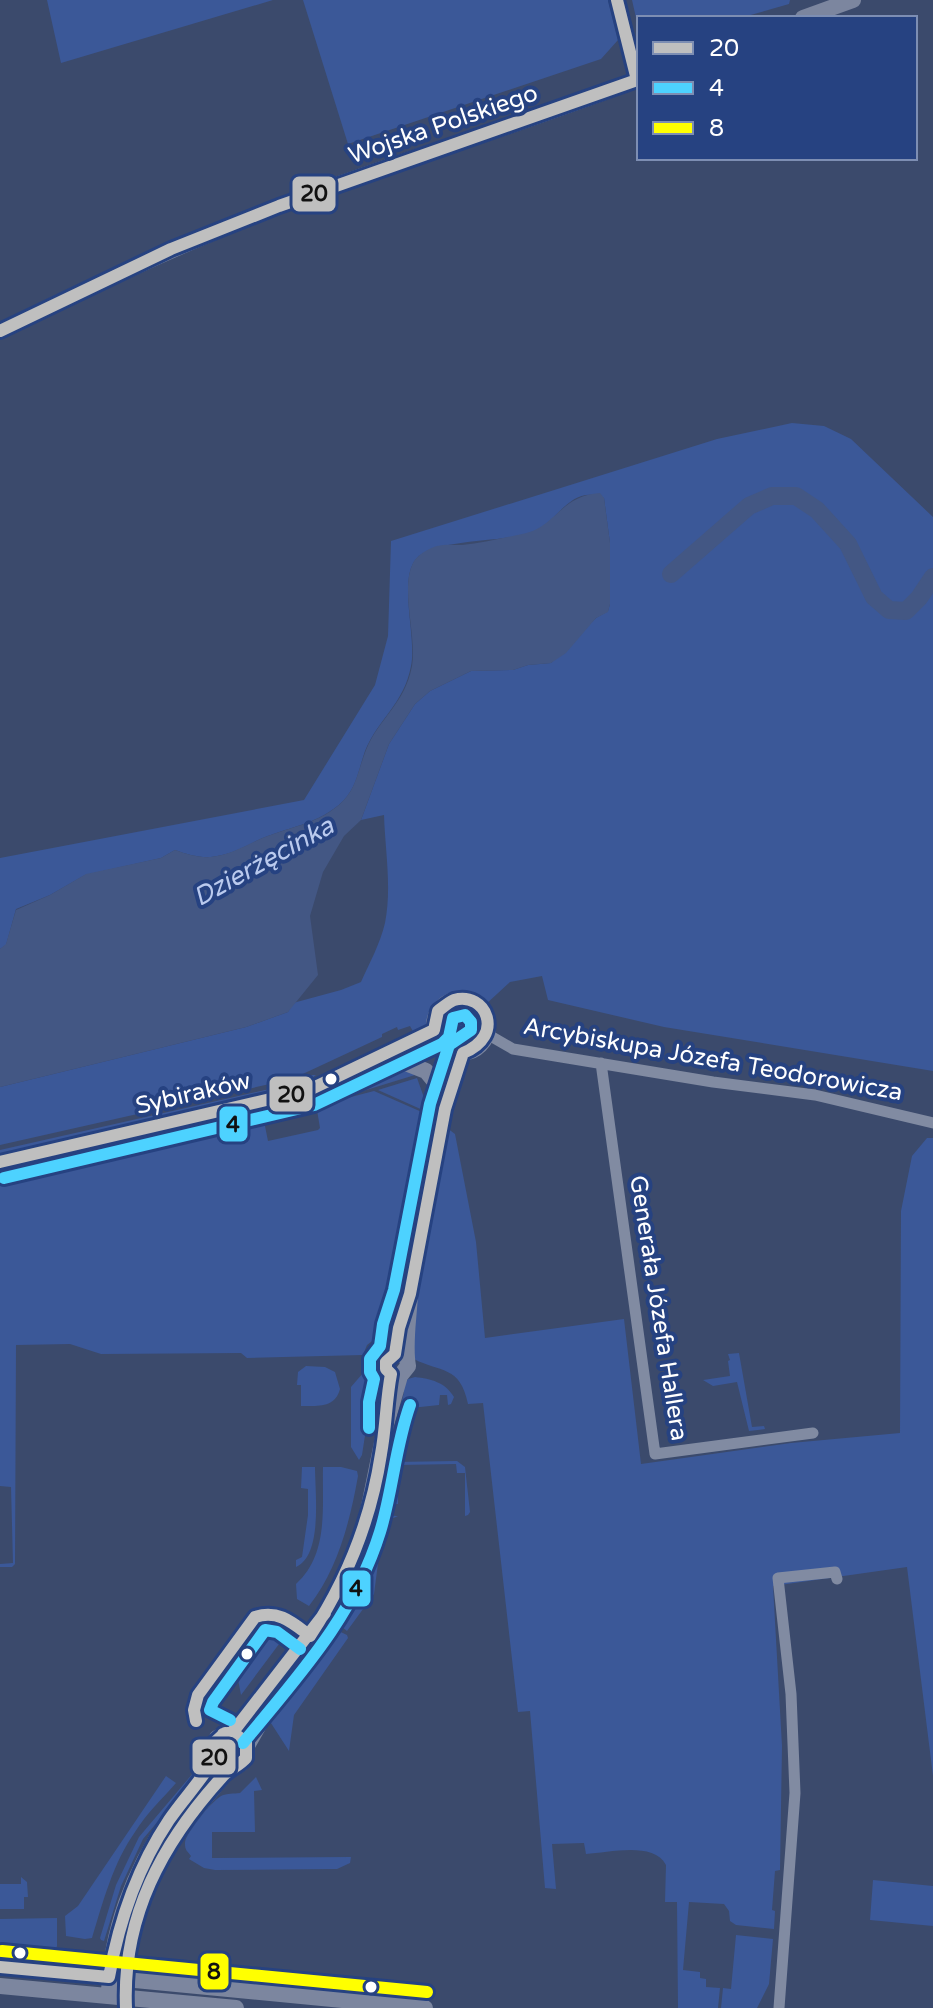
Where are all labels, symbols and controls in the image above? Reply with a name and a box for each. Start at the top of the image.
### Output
legend [637,16,917,160]
text: 20 [709,34,739,63]
text: 4 [709,74,724,103]
street label: Wojska Polskiego [345,78,542,170]
text: 8 [709,114,724,143]
line badge: 20 [291,175,337,213]
text: 20 [300,181,328,207]
water label: Dzierżęcinka [188,809,340,913]
street label: Arcybiskupa Józefa Teodorowicza [521,1012,905,1107]
street label: Sybiraków [133,1066,253,1121]
unlabelled marker [323,1071,339,1087]
line badge: 20 [268,1075,314,1113]
text: 20 [277,1082,305,1108]
line badge: 4 [218,1105,249,1143]
text: 4 [226,1112,240,1138]
street label: Generała Józefa Hallera [623,1173,694,1443]
line badge: 4 [341,1569,372,1608]
text: 4 [349,1576,363,1602]
unlabelled marker [239,1646,255,1662]
line badge: 20 [191,1738,237,1776]
text: 20 [200,1745,228,1771]
unlabelled marker [12,1945,28,1961]
line badge: 8 [199,1952,230,1991]
text: 8 [207,1959,221,1985]
unlabelled marker [363,1979,379,1995]

